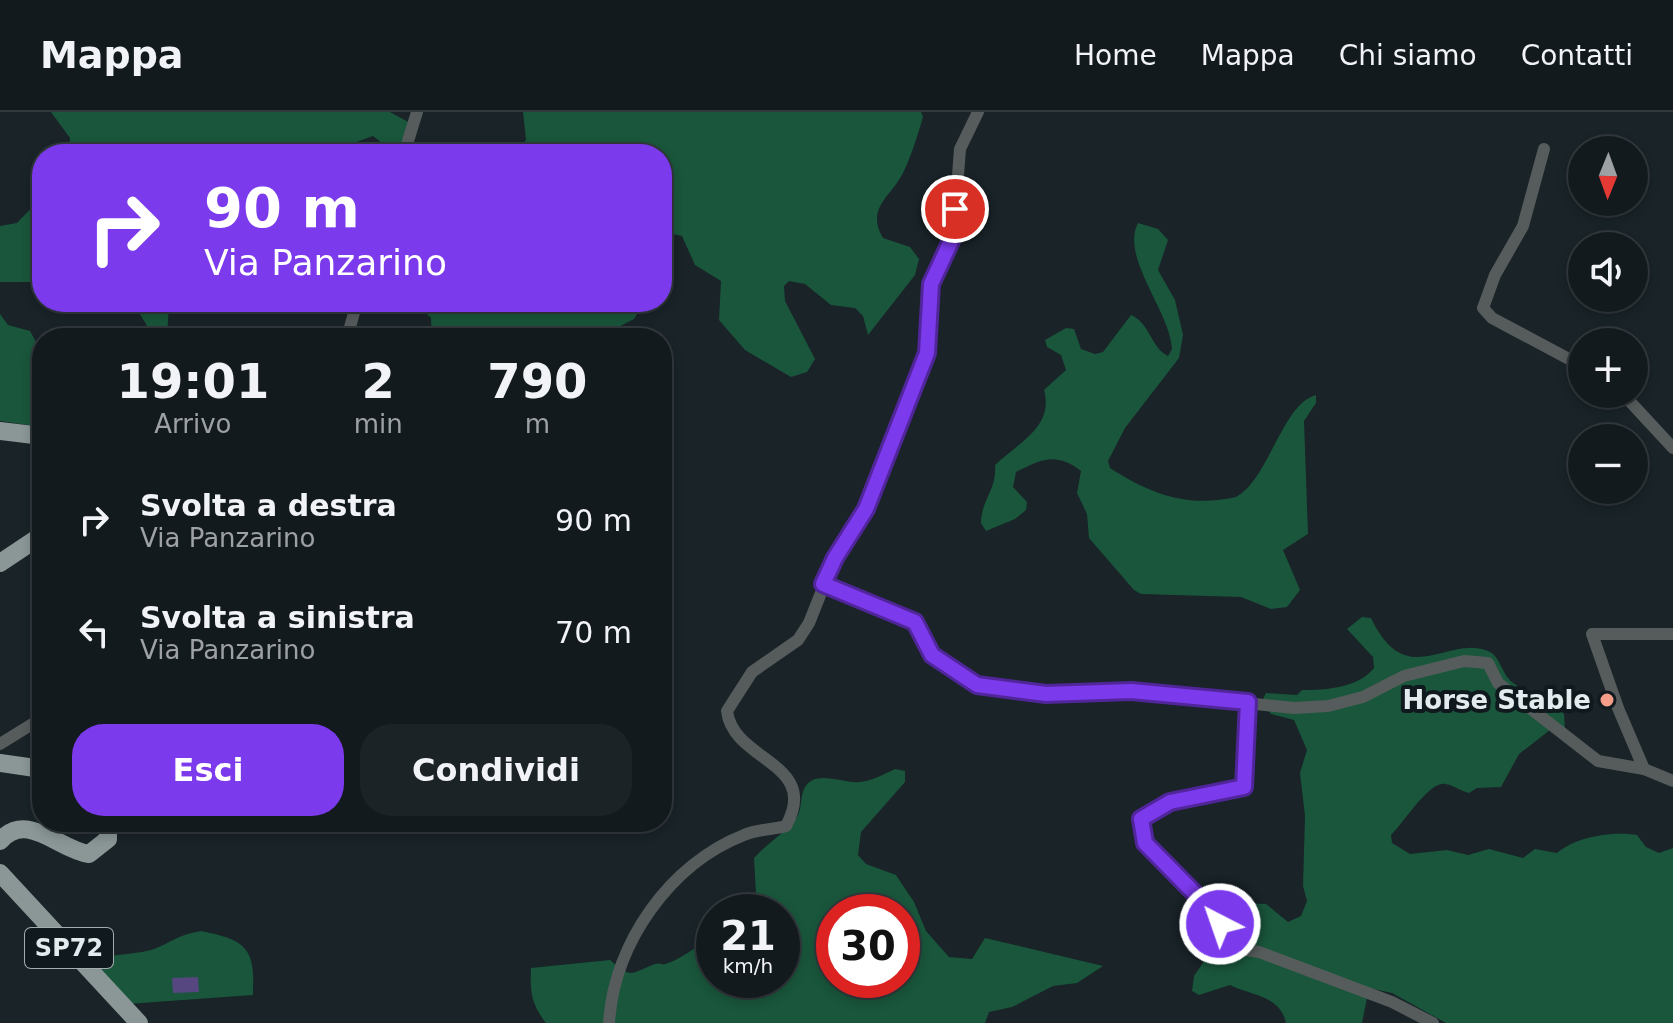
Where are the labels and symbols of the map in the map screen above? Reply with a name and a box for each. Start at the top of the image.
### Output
north arrow [1568,136,1648,216]
pin [921,175,989,243]
place label: Horse Stable [1403,685,1591,715]
marker: Horse Stable [1598,691,1616,709]
position arrow [1178,882,1262,966]
speed limit sign: 30 [816,894,920,998]
road number: SP72 [25,928,113,968]

